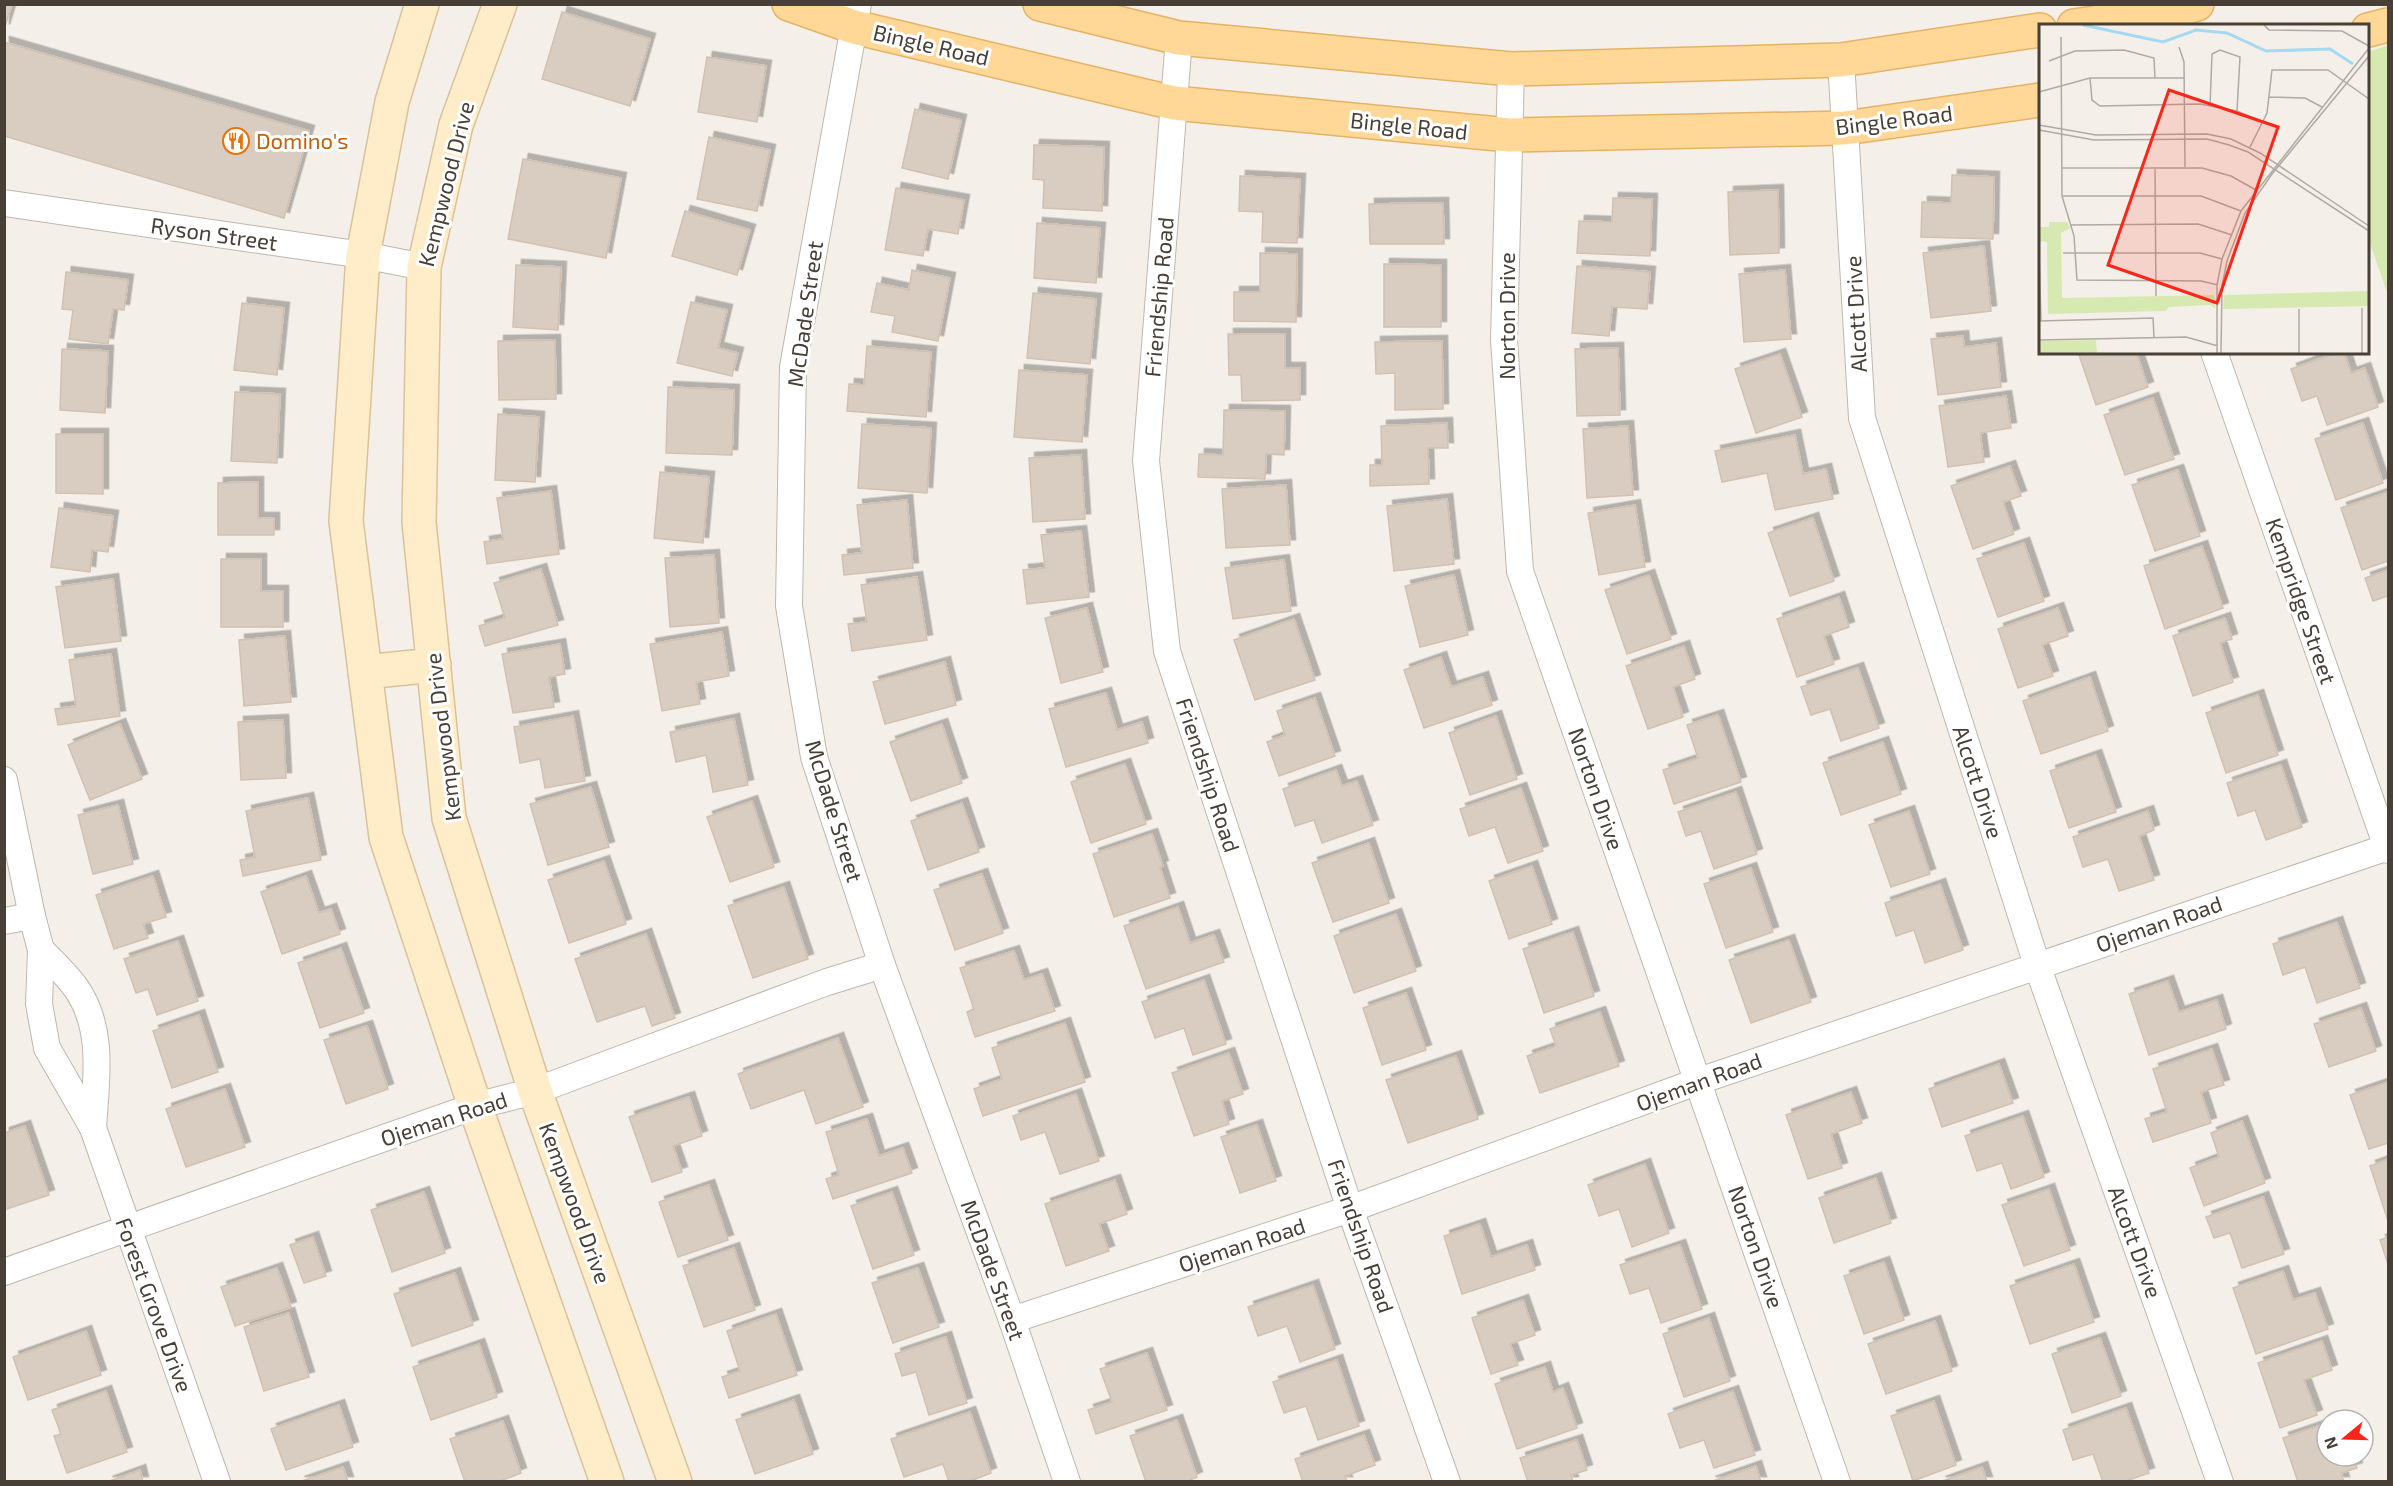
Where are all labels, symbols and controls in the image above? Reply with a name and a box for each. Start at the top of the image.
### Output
street label: Bingle Road [871,18,992,70]
inset map [2039,24,2369,354]
street label: Kempwood Drive [412,98,478,269]
street label: Bingle Road [1834,99,1954,139]
street label: Bingle Road [1349,106,1469,144]
restaurant icon: Domino's [221,126,251,156]
place label: Domino's [256,127,349,153]
street label: Ryson Street [149,211,279,255]
street label: Friendship Road [1138,216,1178,378]
street label: McDade Street [781,239,827,389]
street label: Norton Drive [1493,252,1519,380]
street label: Alcott Drive [1839,255,1871,373]
street label: Kempridge Street [2261,514,2342,687]
street label: Kempwood Drive [419,652,465,823]
street label: Friendship Road [1172,694,1246,855]
street label: Alcott Drive [1948,722,2009,841]
street label: Norton Drive [1564,724,1630,853]
street label: McDade Street [801,737,869,885]
street label: Ojeman Road [2092,889,2226,958]
street label: Ojeman Road [1632,1046,1765,1117]
street label: Ojeman Road [377,1085,511,1152]
street label: Kempwood Drive [535,1119,617,1287]
street label: Friendship Road [1323,1155,1400,1316]
street label: Norton Drive [1724,1182,1790,1311]
street label: Alcott Drive [2104,1182,2168,1301]
street label: McDade Street [957,1196,1031,1343]
street label: Ojeman Road [1175,1211,1309,1278]
street label: Forest Grove Drive [111,1214,199,1396]
north arrow [2315,1408,2375,1468]
text: N [2319,1434,2341,1452]

